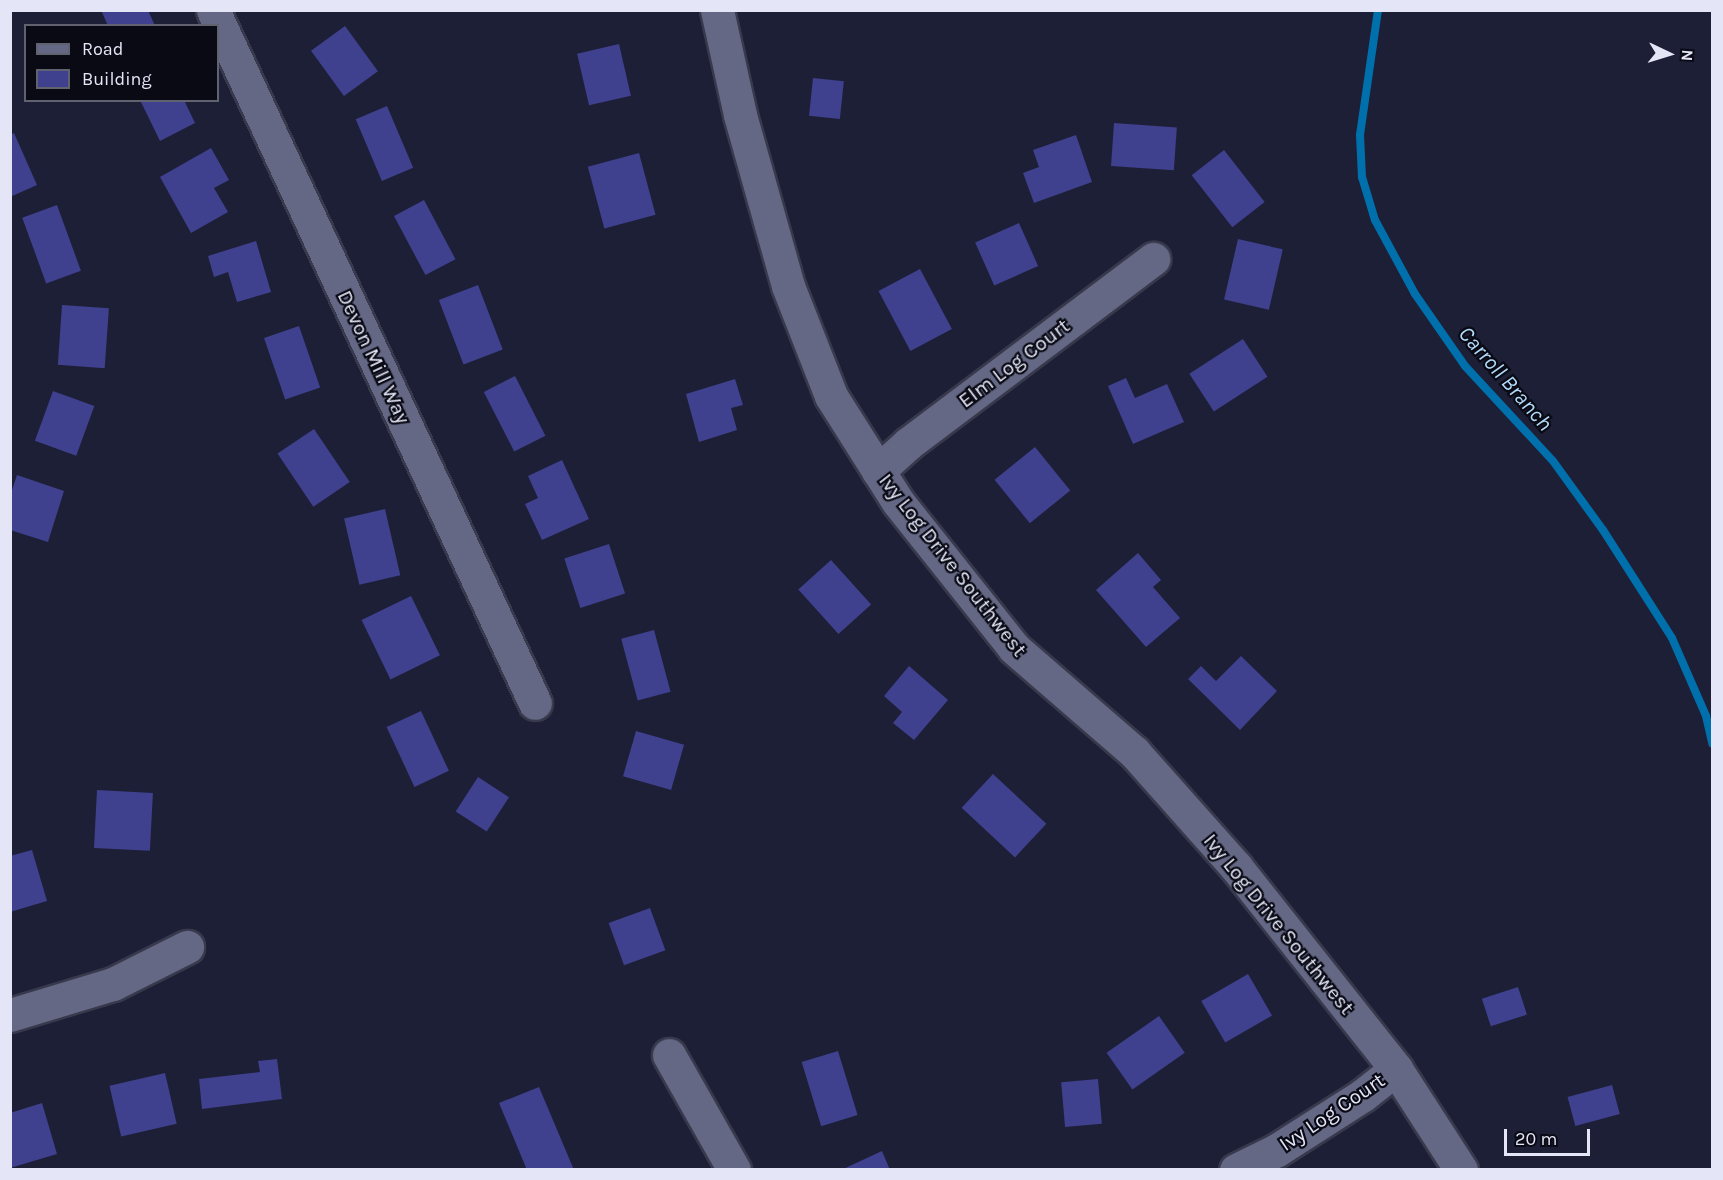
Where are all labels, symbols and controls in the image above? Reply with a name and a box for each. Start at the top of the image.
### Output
legend [24,24,219,102]
north arrow [1639,24,1699,84]
text: Road [82,38,123,60]
text: N [1678,49,1697,62]
text: Building [82,68,152,90]
street label: Devon Mill Way [332,286,416,428]
street label: Elm Log Court [953,313,1075,413]
water label: Carroll Branch [1452,321,1558,437]
street label: Ivy Log Drive Southwest [874,468,1032,662]
street label: Ivy Log Drive Southwest [1198,828,1360,1020]
street label: Ivy Log Court [1274,1067,1390,1157]
scale bar [1507,1117,1592,1155]
text: 20 m [1515,1128,1557,1150]

